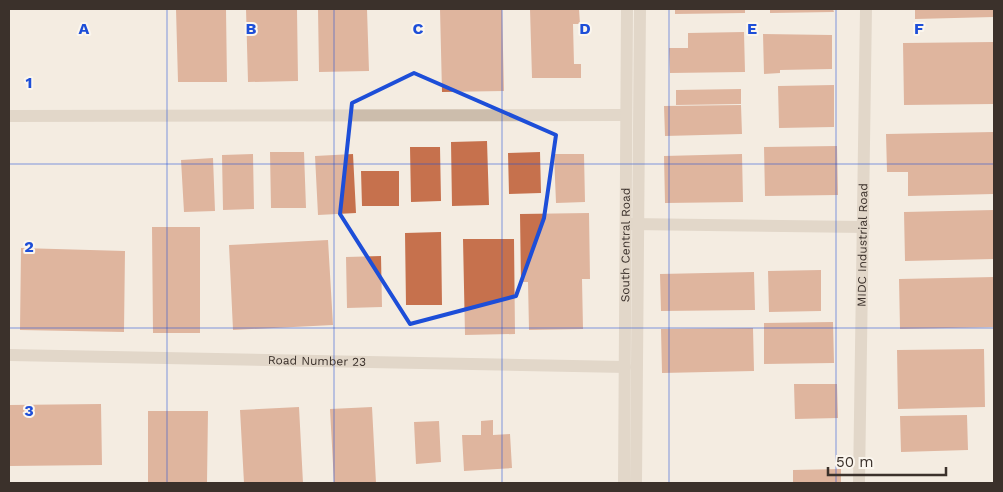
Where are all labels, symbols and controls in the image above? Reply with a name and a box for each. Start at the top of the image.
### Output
text: A [79,19,90,38]
text: B [246,19,257,38]
text: C [413,19,424,38]
text: D [579,19,591,38]
text: E [747,19,757,38]
text: F [914,19,924,38]
text: 1 [26,73,32,92]
street label: MIDC Industrial Road [855,183,870,307]
street label: South Central Road [618,188,633,302]
text: 2 [24,237,34,256]
street label: Road Number 23 [268,353,366,369]
text: 3 [24,401,34,420]
scale bar [828,444,946,476]
text: 50 m [836,453,873,471]

